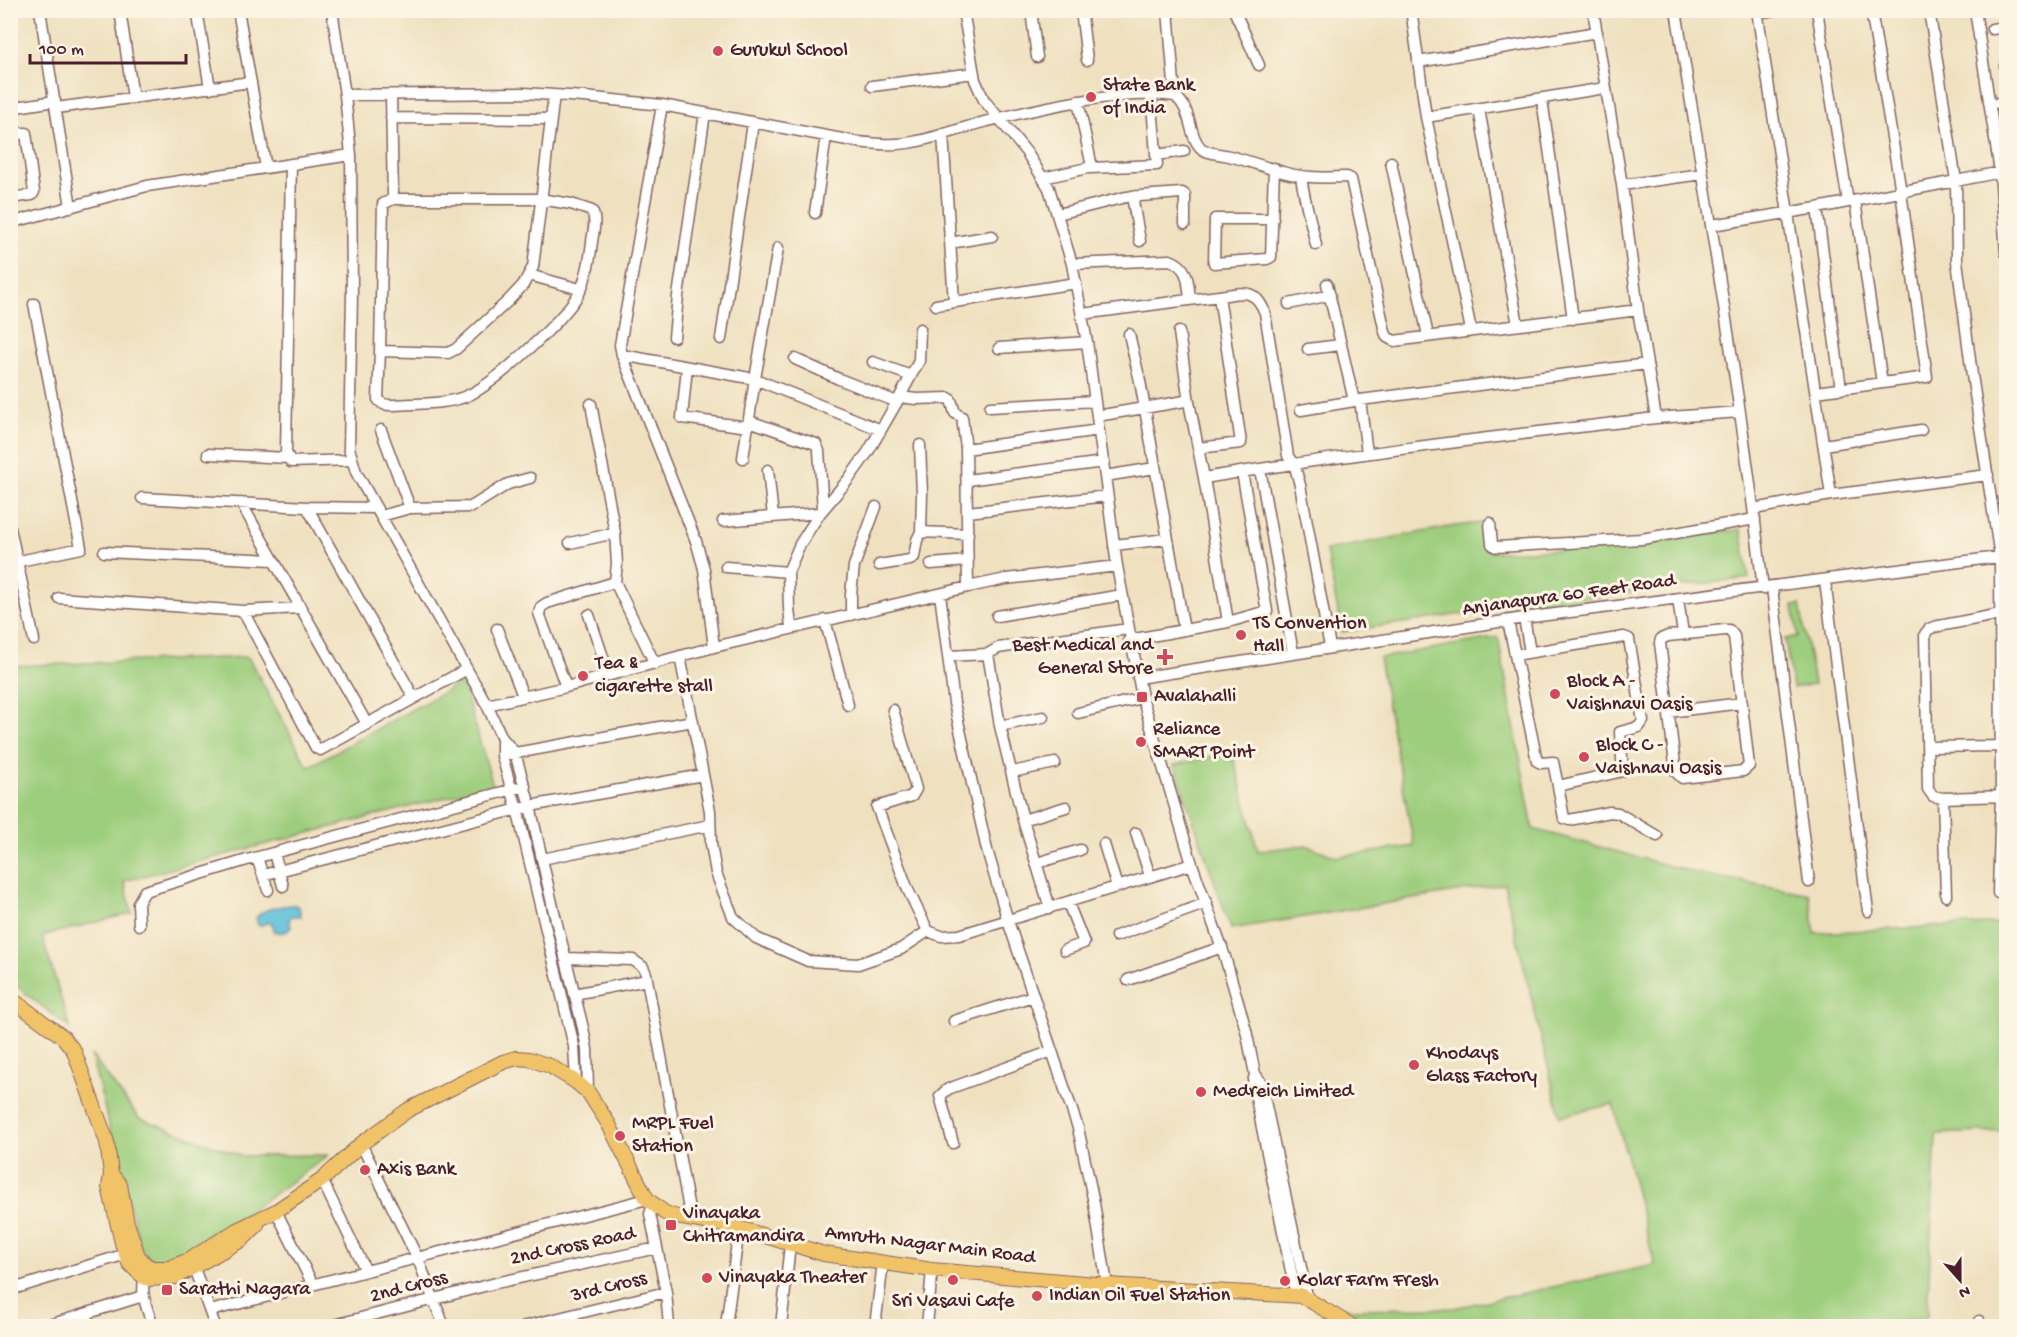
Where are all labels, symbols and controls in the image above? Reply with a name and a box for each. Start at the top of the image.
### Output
scale bar [30,27,186,65]
text: 100 m [38,40,84,61]
place label: Gurukul School [730,40,848,63]
marker: Gurukul School [711,44,725,58]
place label: State Bank of India [1103,75,1197,121]
marker: State Bank of India [1084,90,1098,104]
street label: Anjanapura 60 Feet Road [1461,569,1679,622]
place label: TS Convention Hall [1252,613,1367,659]
marker: TS Convention Hall [1234,628,1248,642]
place label: Best Medical and General Store [1012,635,1155,681]
marker: Best Medical and General Store [1158,650,1172,664]
place label: Tea & cigarette stall [594,653,713,699]
marker: Tea & cigarette stall [576,669,590,683]
place label: Block A - Vaishnavi Oasis [1566,671,1693,717]
place label: Avalahalli [1154,686,1236,709]
marker: Block A - Vaishnavi Oasis [1548,687,1562,701]
marker: Avalahalli [1135,690,1149,704]
place label: Reliance SMART Point [1153,719,1256,765]
marker: Reliance SMART Point [1134,735,1148,749]
place label: Block C - Vaishnavi Oasis [1595,735,1722,781]
marker: Block C - Vaishnavi Oasis [1577,750,1591,764]
place label: Khodays Glass Factory [1426,1043,1537,1089]
marker: Khodays Glass Factory [1407,1058,1421,1072]
place label: Medreich Limited [1213,1081,1356,1104]
marker: Medreich Limited [1194,1085,1208,1099]
place label: MRPL Fuel Station [632,1113,714,1159]
marker: MRPL Fuel Station [613,1129,627,1143]
place label: Axis Bank [377,1159,458,1182]
marker: Axis Bank [358,1163,372,1177]
place label: Vinayaka Chitramandira [682,1203,805,1249]
marker: Vinayaka Chitramandira [664,1218,678,1232]
street label: 2nd Cross Road [508,1222,640,1271]
street label: Amruth Nagar Main Road [823,1222,1039,1271]
north arrow [1930,1250,1990,1310]
street label: 2nd Cross [368,1267,451,1309]
street label: 3rd Cross [568,1267,650,1309]
place label: Vinayaka Theater [718,1267,868,1290]
place label: Kolar Farm Fresh [1297,1270,1439,1293]
marker: Vinayaka Theater [700,1271,714,1285]
marker: Sri Vasavi Cafe [946,1273,960,1287]
marker: Kolar Farm Fresh [1278,1274,1292,1288]
place label: Sarathi Nagara [179,1279,311,1302]
text: N [1955,1280,1972,1302]
marker: Sarathi Nagara [160,1283,174,1297]
place label: Indian Oil Fuel Station [1049,1285,1231,1308]
marker: Indian Oil Fuel Station [1030,1289,1044,1303]
place label: Sri Vasavi Cafe [892,1291,1015,1314]

